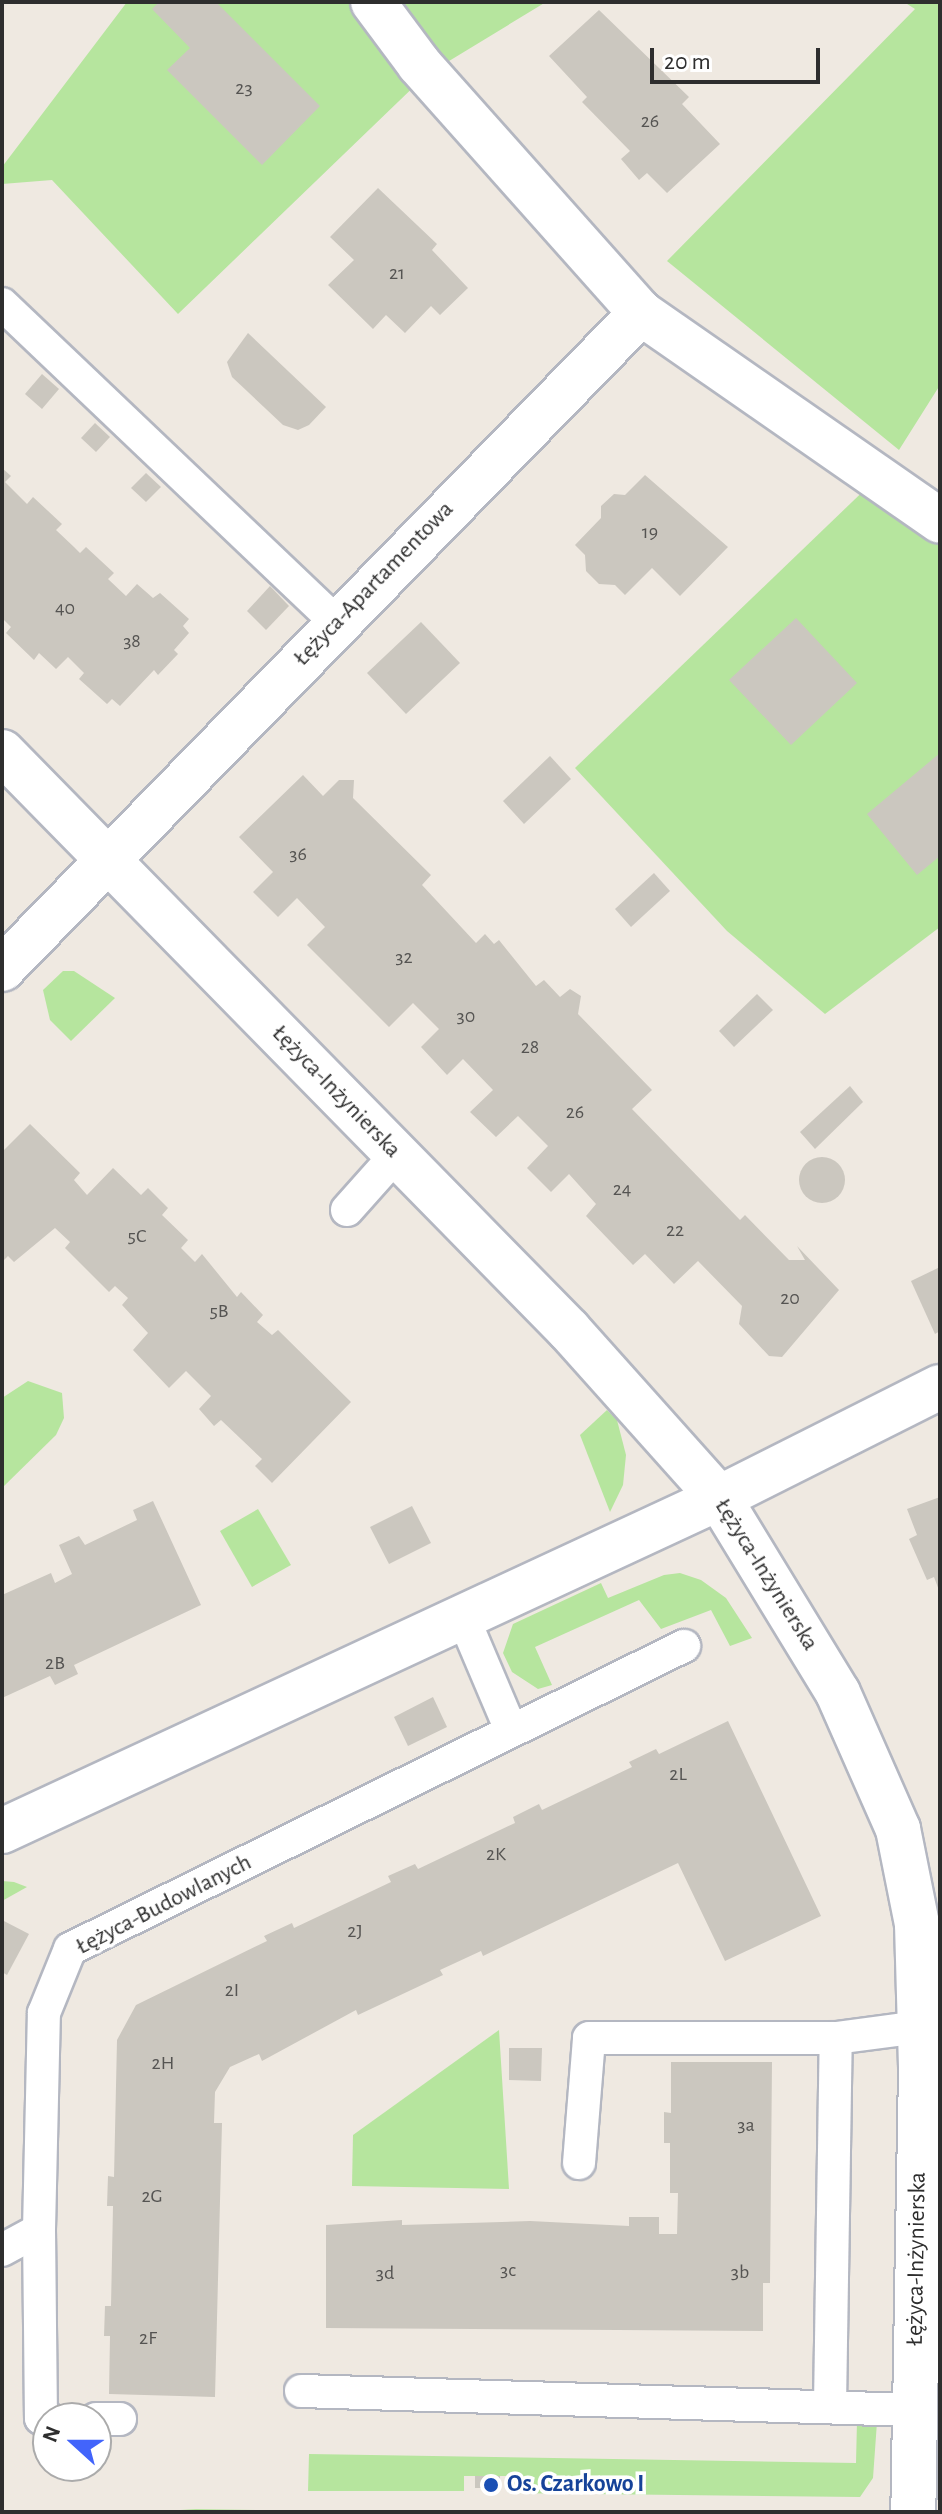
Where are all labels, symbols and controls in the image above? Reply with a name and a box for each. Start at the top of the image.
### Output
scale bar [654,32,824,82]
text: 20 m [664,50,711,74]
house number: 23 [235,76,253,100]
house number: 26 [641,109,659,133]
house number: 21 [389,261,405,285]
street label: Łężyca-Apartamentowa [288,496,460,672]
house number: 19 [642,520,658,544]
house number: 40 [55,596,75,620]
house number: 38 [123,629,141,653]
house number: 36 [289,842,307,866]
house number: 32 [395,945,413,969]
house number: 30 [457,1004,475,1028]
street label: Łężyca-Inżynierska [265,1020,407,1164]
house number: 28 [521,1035,539,1059]
house number: 26 [566,1100,584,1124]
house number: 24 [613,1177,631,1201]
house number: 22 [666,1218,684,1242]
house number: 5C [128,1224,146,1248]
house number: 20 [780,1286,800,1310]
house number: 5B [209,1299,229,1323]
street label: Łężyca-Inżynierska [708,1494,824,1656]
house number: 2B [45,1651,65,1675]
house number: 2L [669,1762,687,1786]
house number: 2K [486,1842,506,1866]
street label: Łężyca-Budowlanych [71,1848,257,1962]
house number: 2J [347,1919,363,1943]
house number: 2I [225,1978,239,2002]
house number: 2H [152,2051,174,2075]
house number: 3a [737,2113,755,2137]
street label: Łężyca-Inżynierska [901,2172,933,2346]
house number: 2G [141,2184,163,2208]
house number: 3c [500,2258,516,2282]
house number: 3b [731,2260,749,2284]
house number: 3d [376,2261,394,2285]
house number: 2F [139,2326,157,2350]
north arrow [32,2402,112,2482]
text: N [38,2423,64,2445]
place label: Os. Czarkowo I [507,2471,644,2499]
marker: Os. Czarkowo I [482,2476,500,2494]

